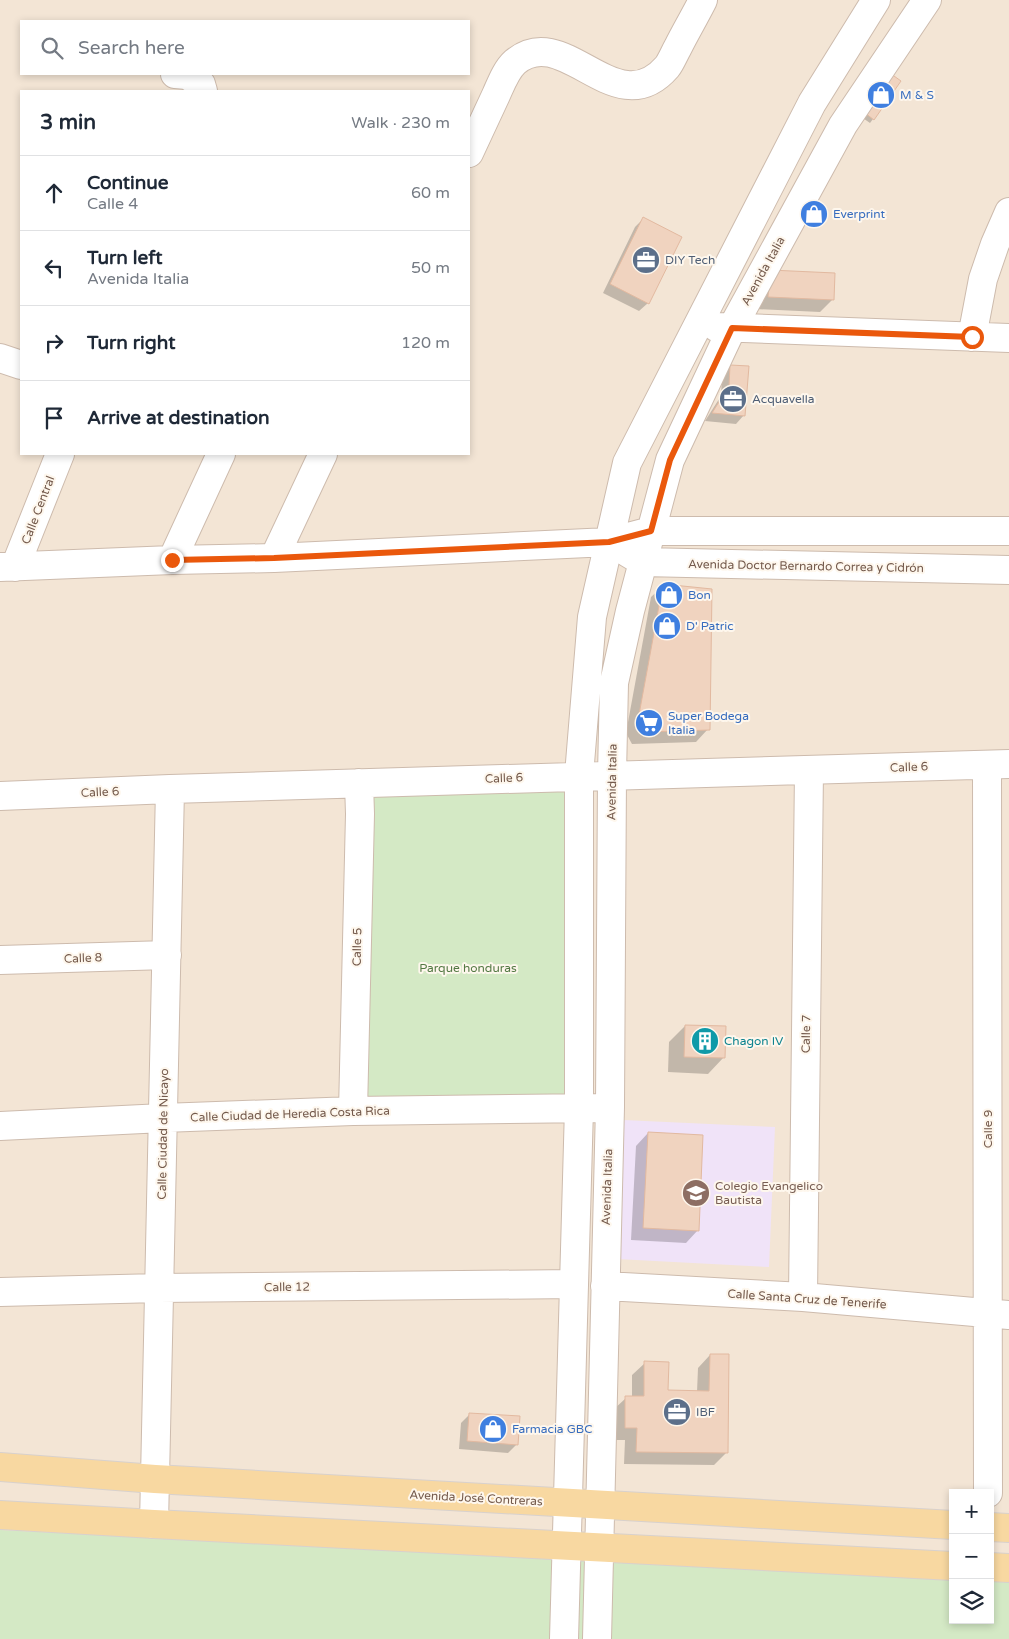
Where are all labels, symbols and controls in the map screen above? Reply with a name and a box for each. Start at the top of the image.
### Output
search box [20,20,470,75]
icon: search [38,34,66,62]
text: Search here [78,37,185,59]
shop icon: M & S [866,80,896,110]
place label: M & S [900,88,934,102]
text: 3 min [40,110,96,135]
text: Walk · 230 m [351,113,450,133]
text: Continue [87,172,169,194]
icon: ahead [40,179,68,207]
text: 60 m [411,183,450,203]
text: Calle 4 [87,194,138,214]
shop icon: Everprint [799,199,829,229]
place label: Everprint [833,207,885,221]
street label: Avenida Italia [738,234,788,308]
office icon: DIY Tech [631,245,661,275]
text: Turn left [87,247,163,269]
place label: DIY Tech [665,253,715,267]
icon: left [40,254,68,282]
text: 50 m [411,258,450,278]
text: Avenida Italia [87,269,189,289]
route start [961,326,984,349]
icon: right [40,329,68,357]
text: Turn right [87,332,175,354]
text: 120 m [401,333,450,353]
office icon: Acquavella [718,384,748,414]
place label: Acquavella [752,392,814,406]
icon: arrive [40,404,68,432]
text: Arrive at destination [87,407,270,429]
street label: Calle Central [19,474,57,546]
route end [161,549,184,572]
street label: Avenida Doctor Bernardo Correa y Cidrón [688,557,924,575]
shop icon: Bon [654,580,684,610]
place label: Bon [688,588,711,602]
shop icon: D' Patric [652,611,682,641]
place label: D' Patric [686,619,734,633]
supermarket icon: Super Bodega Italia [634,708,664,738]
place label: Super Bodega Italia [668,709,749,737]
street label: Avenida Italia [604,744,620,820]
street label: Calle 6 [890,759,928,775]
street label: Calle 6 [485,770,523,786]
street label: Calle 6 [80,784,120,800]
street label: Calle 5 [350,928,364,966]
street label: Calle 8 [64,950,102,966]
park label: Parque honduras [419,961,517,975]
street label: Calle 7 [799,1015,813,1053]
building icon: Chagon IV [690,1026,720,1056]
place label: Chagon IV [724,1034,784,1048]
street label: Calle Ciudad de Nicayo [155,1068,171,1200]
street label: Calle Ciudad de Heredia Costa Rica [190,1104,390,1124]
street label: Calle 9 [981,1110,995,1148]
street label: Avenida Italia [599,1148,615,1226]
school or university icon: Colegio Evangelico Bautista [681,1178,711,1208]
place label: Colegio Evangelico Bautista [715,1179,823,1207]
street label: Calle 12 [264,1280,310,1294]
street label: Calle Santa Cruz de Tenerife [727,1286,887,1312]
office icon: IBF [662,1397,692,1427]
place label: IBF [696,1405,715,1419]
shop icon: Farmacia GBC [478,1414,508,1444]
place label: Farmacia GBC [512,1422,592,1436]
street label: Avenida José Contreras [409,1488,543,1508]
map controls [949,1489,994,1624]
button: + [949,1489,994,1534]
button: − [949,1534,994,1579]
button: layers [949,1579,994,1624]

